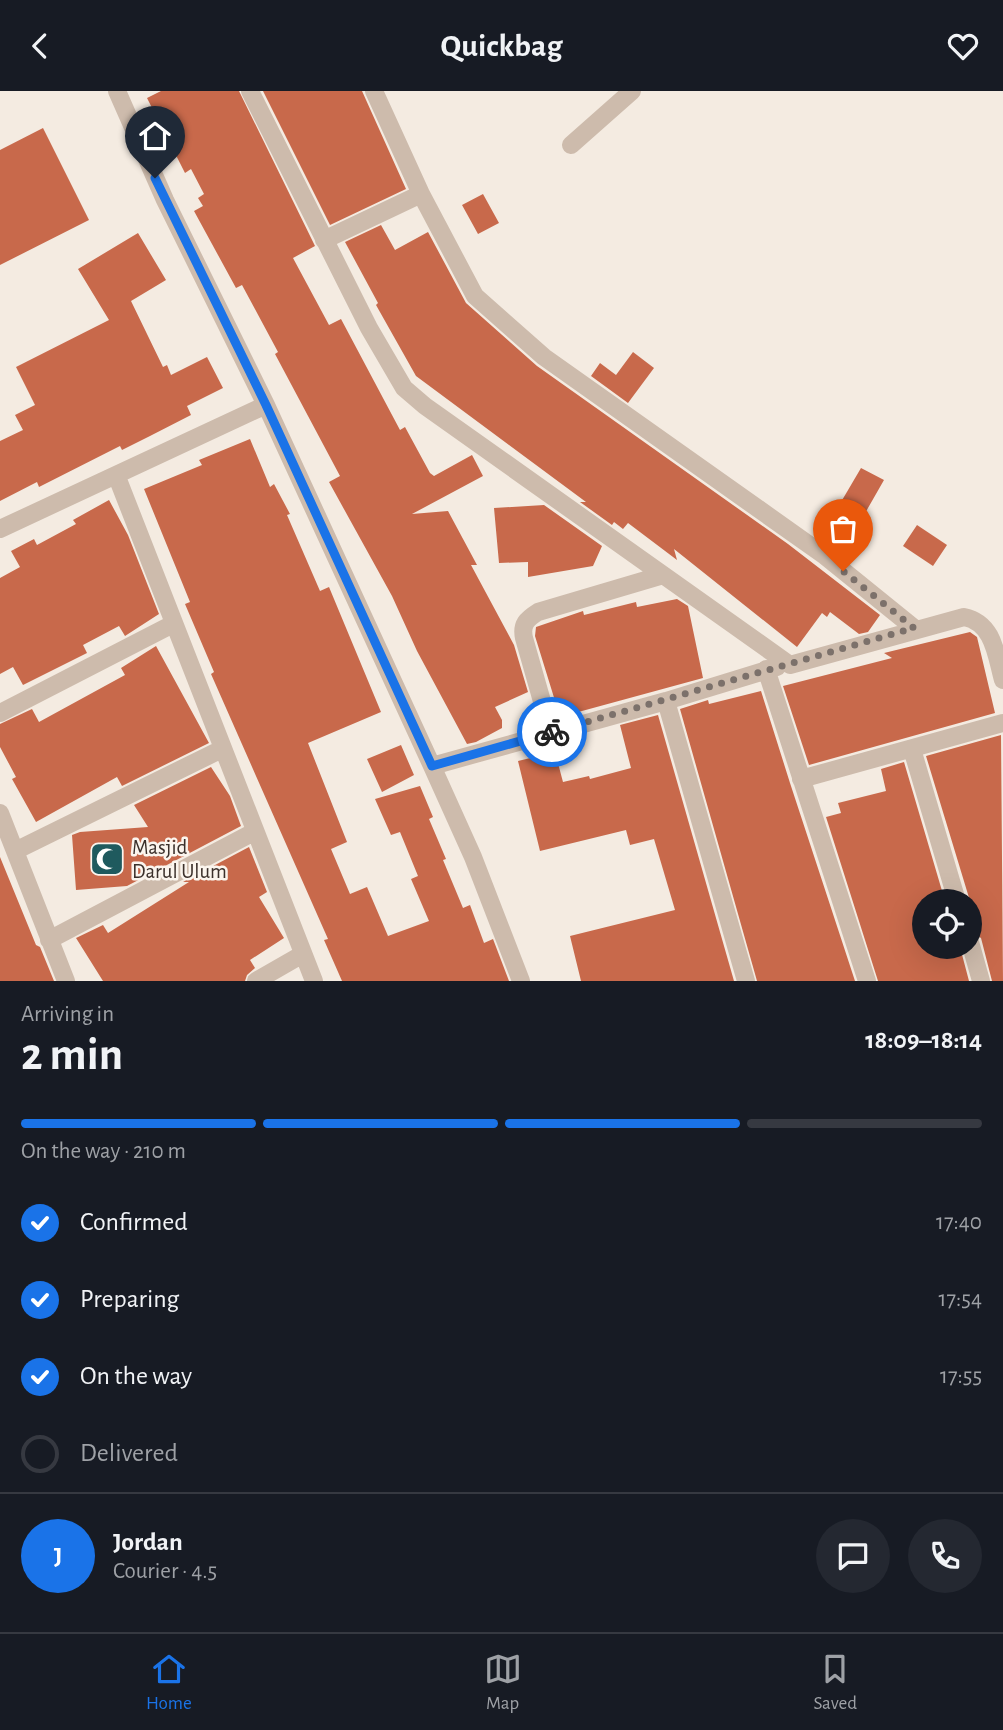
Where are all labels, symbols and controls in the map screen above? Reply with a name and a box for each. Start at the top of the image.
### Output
icon: back [21,27,59,65]
icon: heart [944,27,982,65]
text: Quickbag [441,30,562,62]
pin [125,106,185,178]
icon: home [136,117,174,155]
pin [813,499,873,571]
icon: bag [824,510,862,548]
courier [517,697,587,767]
icon: bike [533,713,571,751]
place label: Masjid Darul Ulum [132,837,227,882]
mosque icon: Masjid Darul Ulum [88,840,126,878]
map controls [912,889,982,959]
button: locate [912,889,982,959]
text: Arriving in [21,1003,114,1026]
text: 18:09–18:14 [865,1027,982,1053]
text: 2 min [21,1032,123,1078]
text: On the way · 210 m [21,1140,186,1163]
icon: check [21,1204,59,1242]
text: Confirmed [80,1209,188,1235]
text: 17:40 [936,1211,982,1234]
icon: check [21,1281,59,1319]
text: Preparing [80,1286,179,1312]
text: 17:54 [939,1288,982,1311]
icon: check [21,1358,59,1396]
text: On the way [80,1363,192,1389]
text: 17:55 [940,1365,982,1388]
text: Delivered [80,1440,178,1466]
button: chat [816,1519,890,1593]
button: phone [908,1519,982,1593]
text: Jordan [113,1529,183,1555]
text: J [54,1543,62,1569]
text: Courier · 4.5 [113,1560,217,1583]
tab: Home [146,1650,192,1715]
tab: Map [484,1650,522,1715]
tab: Saved [814,1650,857,1715]

